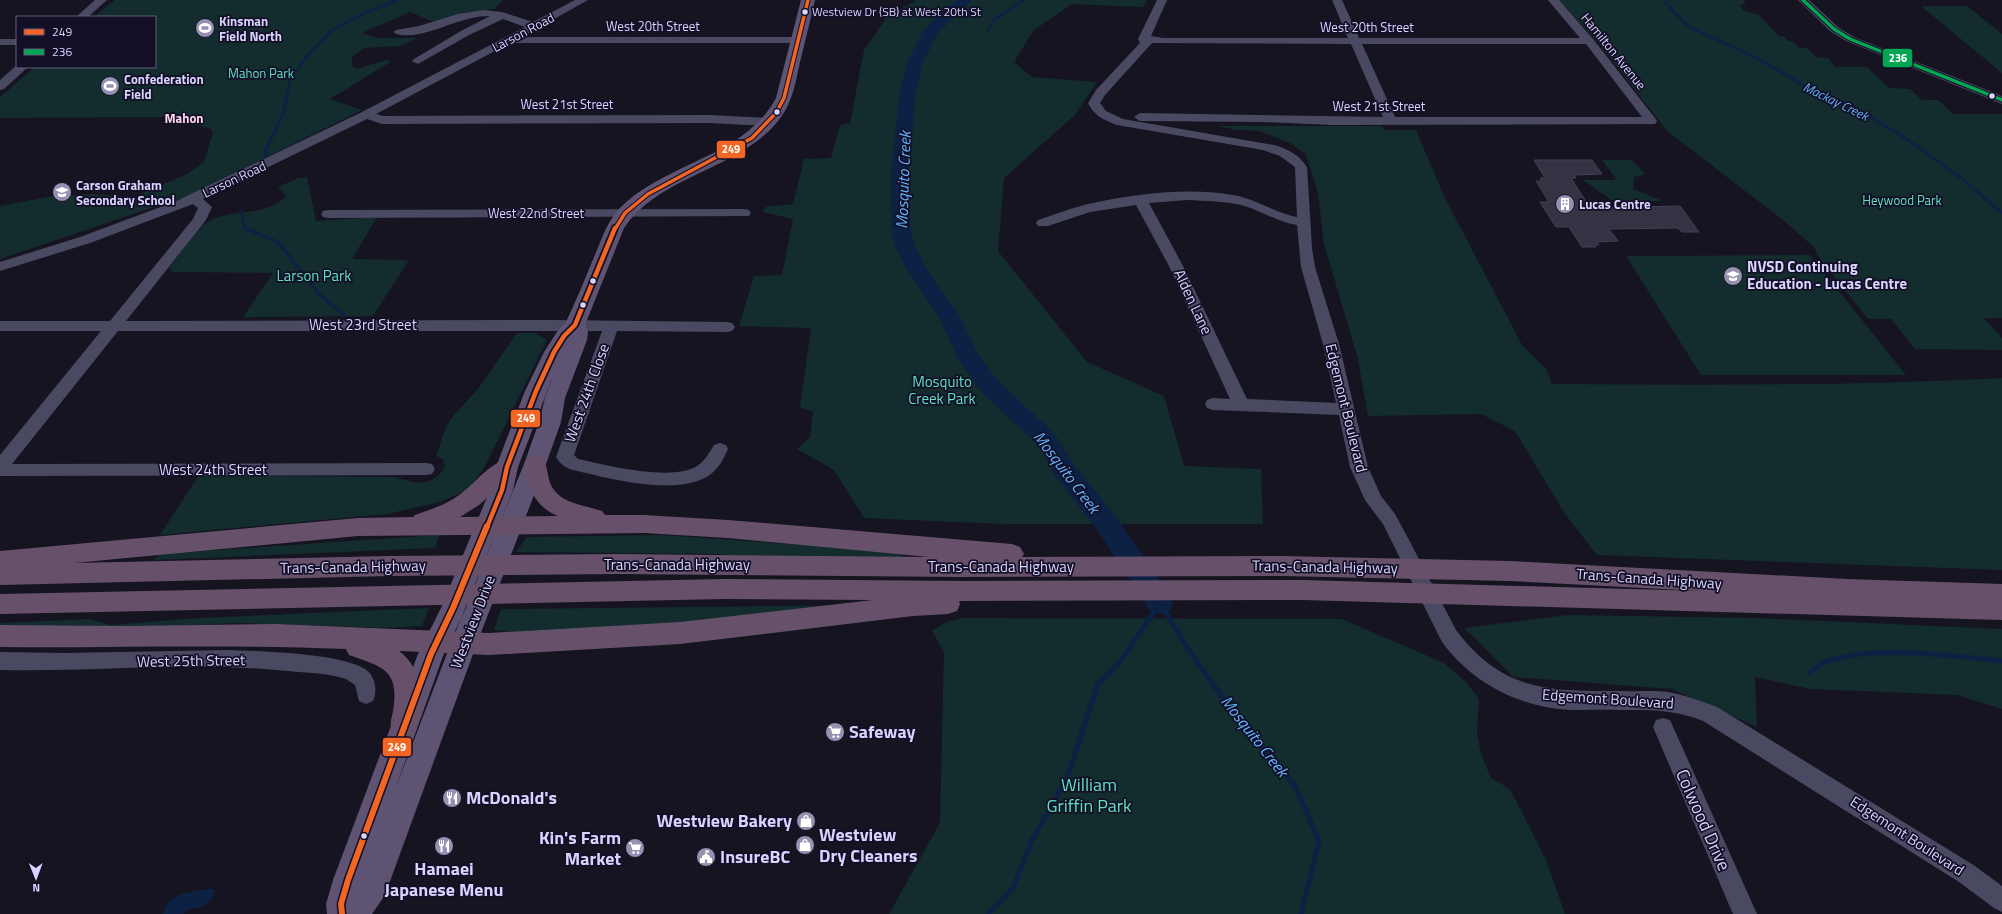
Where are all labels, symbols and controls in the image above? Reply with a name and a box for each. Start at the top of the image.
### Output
place label: Westview Dr (SB) at West 20th St [812,2,982,21]
street label: Larson Road [488,7,558,57]
marker: Westview Dr (SB) at West 20th St [800,7,810,17]
street label: Hamilton Avenue [1577,8,1651,94]
place label: Kinsman Field North [219,11,282,46]
legend [16,16,156,68]
street label: West 20th Street [606,16,700,36]
sports icon: Kinsman Field North [194,17,216,39]
street label: West 20th Street [1320,17,1414,37]
text: 249 [52,22,72,41]
text: 236 [52,42,72,61]
line badge: 236 [1882,48,1913,68]
text: 236 [1889,50,1907,66]
park label: Mahon Park [228,63,294,83]
place label: Confederation Field [124,69,204,104]
sports icon: Confederation Field [99,75,121,97]
water label: Mackay Creek [1800,76,1874,127]
unlabelled marker [1987,91,1997,101]
street label: West 21st Street [521,94,614,114]
street label: West 21st Street [1333,96,1426,116]
unlabelled marker [772,107,782,117]
district label: Mahon [164,108,204,128]
water label: Mosquito Creek [889,129,917,229]
line badge: 249 [716,140,746,159]
text: 249 [722,141,740,157]
street label: Larson Road [199,156,269,202]
place label: Carson Graham Secondary School [76,175,175,210]
school or university icon: Carson Graham Secondary School [51,181,73,203]
park label: Heywood Park [1862,190,1942,210]
building icon: Lucas Centre [1554,193,1576,215]
place label: Lucas Centre [1579,194,1651,214]
street label: West 22nd Street [488,203,584,223]
place label: NVSD Continuing Education - Lucas Centre [1747,255,1908,295]
park label: Larson Park [277,264,351,287]
street label: Alden Lane [1168,265,1219,338]
school or university icon: NVSD Continuing Education - Lucas Centre [1722,265,1744,287]
unlabelled marker [588,276,598,286]
unlabelled marker [578,300,588,310]
street label: West 23rd Street [309,313,418,336]
street label: West 24th Close [558,340,615,445]
street label: Edgemont Boulevard [1319,341,1374,475]
park label: Mosquito Creek Park [908,370,976,410]
line badge: 249 [510,409,541,428]
text: 249 [517,410,535,426]
water label: Mosquito Creek [1028,426,1107,520]
street label: West 24th Street [159,458,268,481]
street label: Trans-Canada Highway [604,553,750,576]
street label: Trans-Canada Highway [280,554,426,579]
street label: Trans-Canada Highway [1252,554,1398,579]
street label: Trans-Canada Highway [928,555,1074,578]
street label: Trans-Canada Highway [1575,562,1723,595]
street label: Westview Drive [444,572,501,672]
street label: West 25th Street [137,648,246,673]
street label: Edgemont Boulevard [1541,682,1675,715]
water label: Mosquito Creek [1215,690,1296,783]
place label: Safeway [849,718,916,745]
supermarket icon: Safeway [824,721,846,743]
line badge: 249 [382,737,412,757]
text: 249 [388,739,406,755]
street label: Colwood Drive [1669,765,1738,875]
park label: William Griffin Park [1046,771,1132,819]
place label: McDonald's [466,784,557,811]
restaurant icon: McDonald's [441,787,463,809]
street label: Edgemont Boulevard [1846,790,1969,881]
place label: Westview Bakery [657,807,792,834]
shop icon: Westview Bakery [795,810,817,832]
place label: Westview Dry Cleaners [819,821,917,869]
place label: Kin's Farm Market [539,824,621,872]
unlabelled marker [359,831,369,841]
shop icon: Westview Dry Cleaners [794,834,816,856]
restaurant icon: Hamaei Japanese Menu [433,835,455,857]
supermarket icon: Kin's Farm Market [624,837,646,859]
place label: InsureBC [720,843,790,870]
public building icon: InsureBC [695,846,717,868]
place label: Hamaei Japanese Menu [385,855,503,903]
north arrow [16,858,56,898]
text: N [32,880,40,896]

